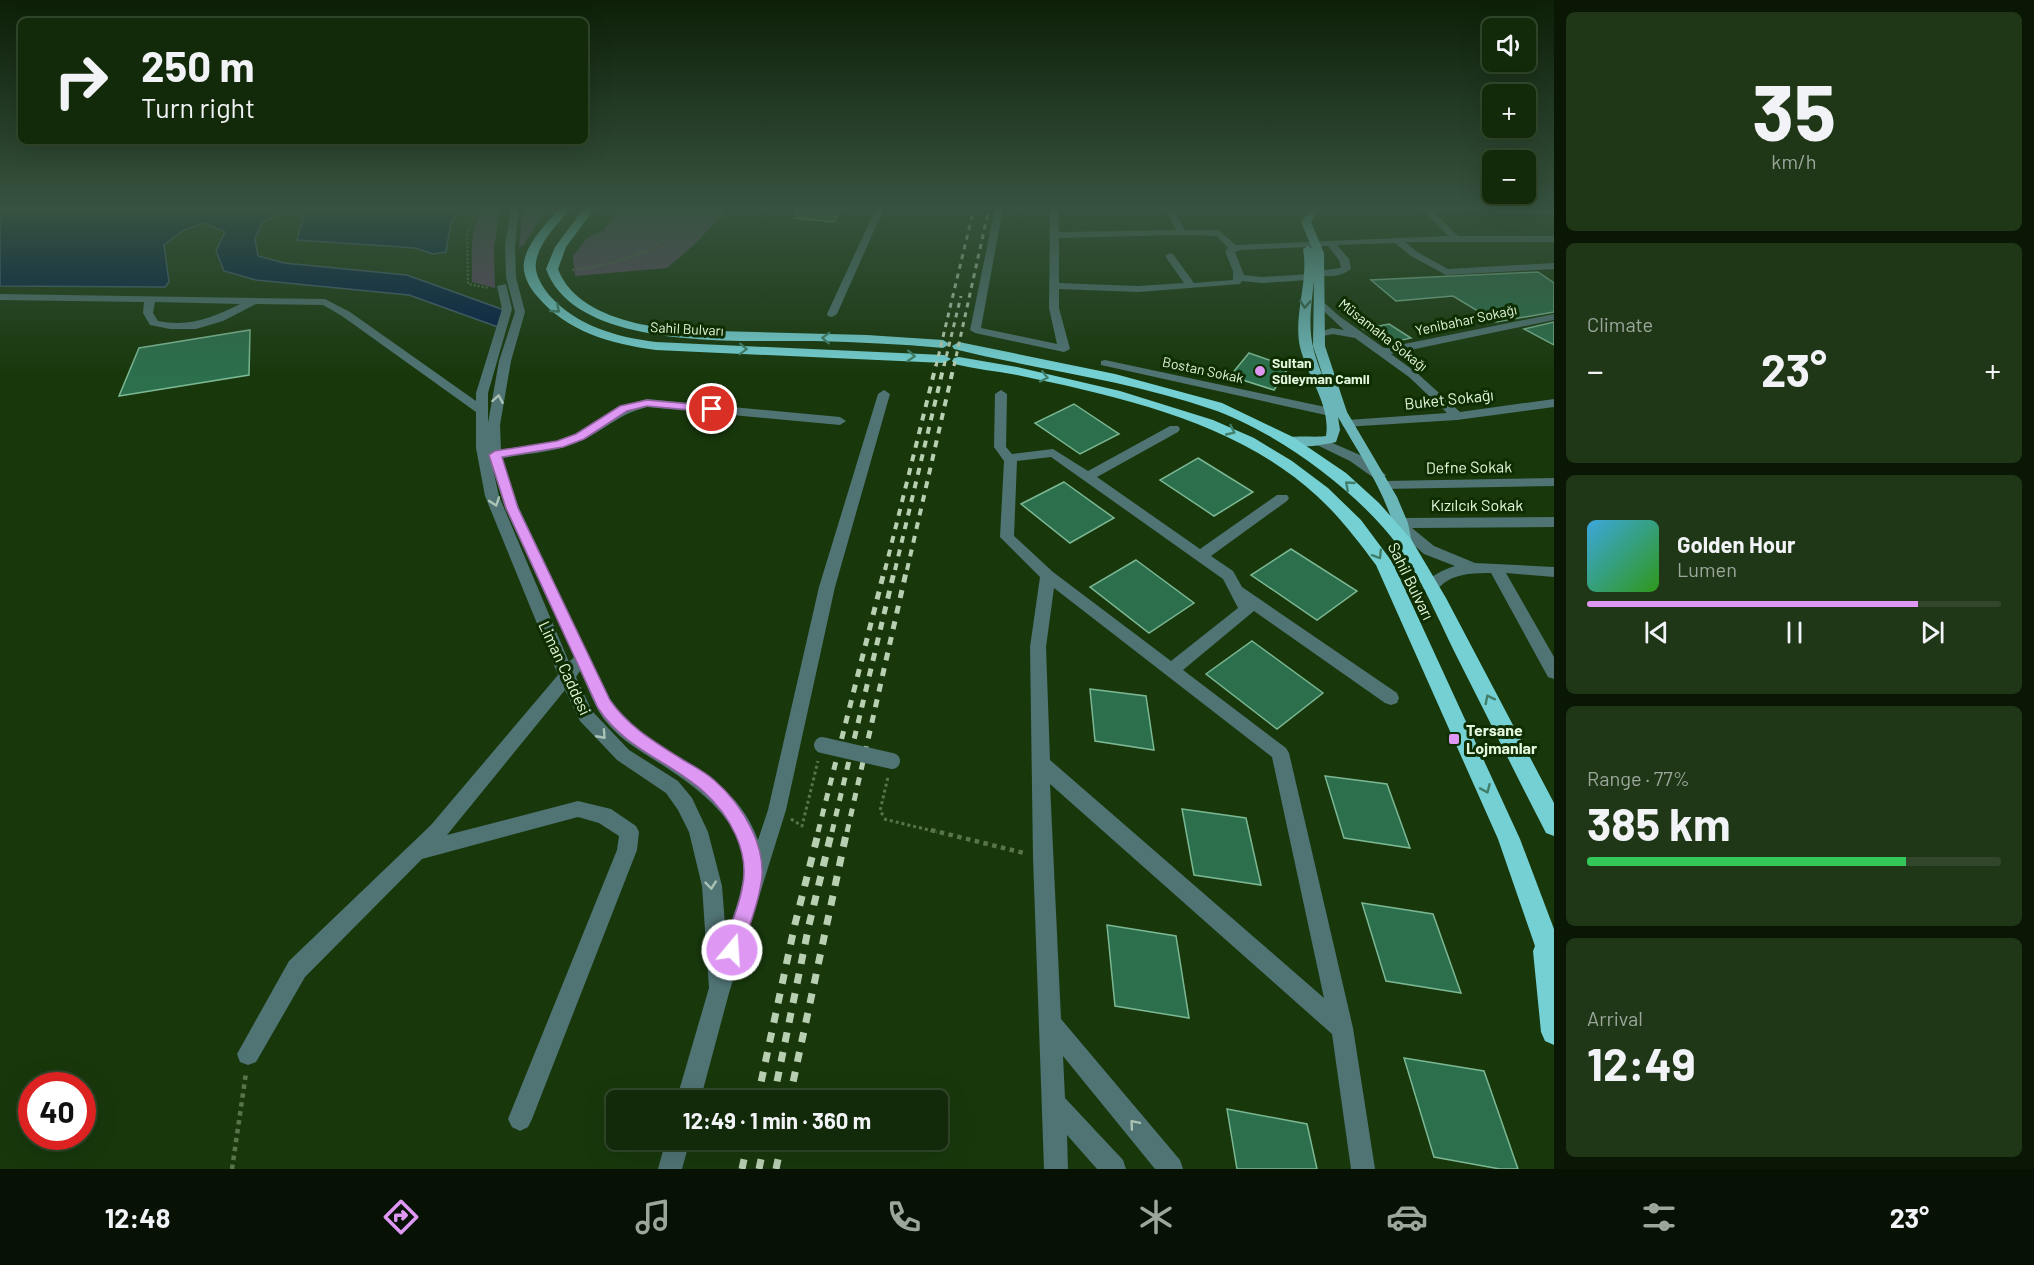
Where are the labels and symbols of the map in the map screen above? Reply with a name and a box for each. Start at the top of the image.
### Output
street label: Müsamaha Sokağı [1336,295,1431,375]
one-way arrow [1299,300,1312,309]
street label: Yenibahar Sokağı [1414,300,1518,339]
one-way arrow [550,302,560,313]
street label: Sahil Bulvarı [650,318,724,339]
one-way arrow [821,332,830,344]
one-way arrow [738,343,747,356]
one-way arrow [906,350,915,363]
street label: Bostan Sokak [1161,353,1245,386]
place label: Sultan Süleyman Camii [1272,354,1370,387]
marker: Sultan Süleyman Camii [1253,364,1267,378]
one-way arrow [1039,370,1049,383]
pin [686,383,737,434]
street label: Buket Sokağı [1403,384,1494,413]
one-way arrow [492,395,504,404]
one-way arrow [1225,424,1236,436]
street label: Defne Sokak [1426,456,1512,477]
one-way arrow [1345,481,1356,492]
street label: Kızılcık Sokak [1431,495,1523,514]
one-way arrow [487,496,500,507]
street label: Sahil Bulvarı [1385,539,1438,623]
one-way arrow [1371,549,1383,559]
street label: Liman Caddesi [535,618,596,718]
one-way arrow [1485,695,1496,705]
place label: Tersane Lojmanlar [1466,720,1537,757]
one-way arrow [595,728,606,739]
marker: Tersane Lojmanlar [1447,732,1461,746]
one-way arrow [1479,783,1491,794]
one-way arrow [705,880,717,890]
position arrow [700,918,764,982]
speed limit sign: 40 [18,1072,96,1150]
one-way arrow [1130,1120,1141,1131]

